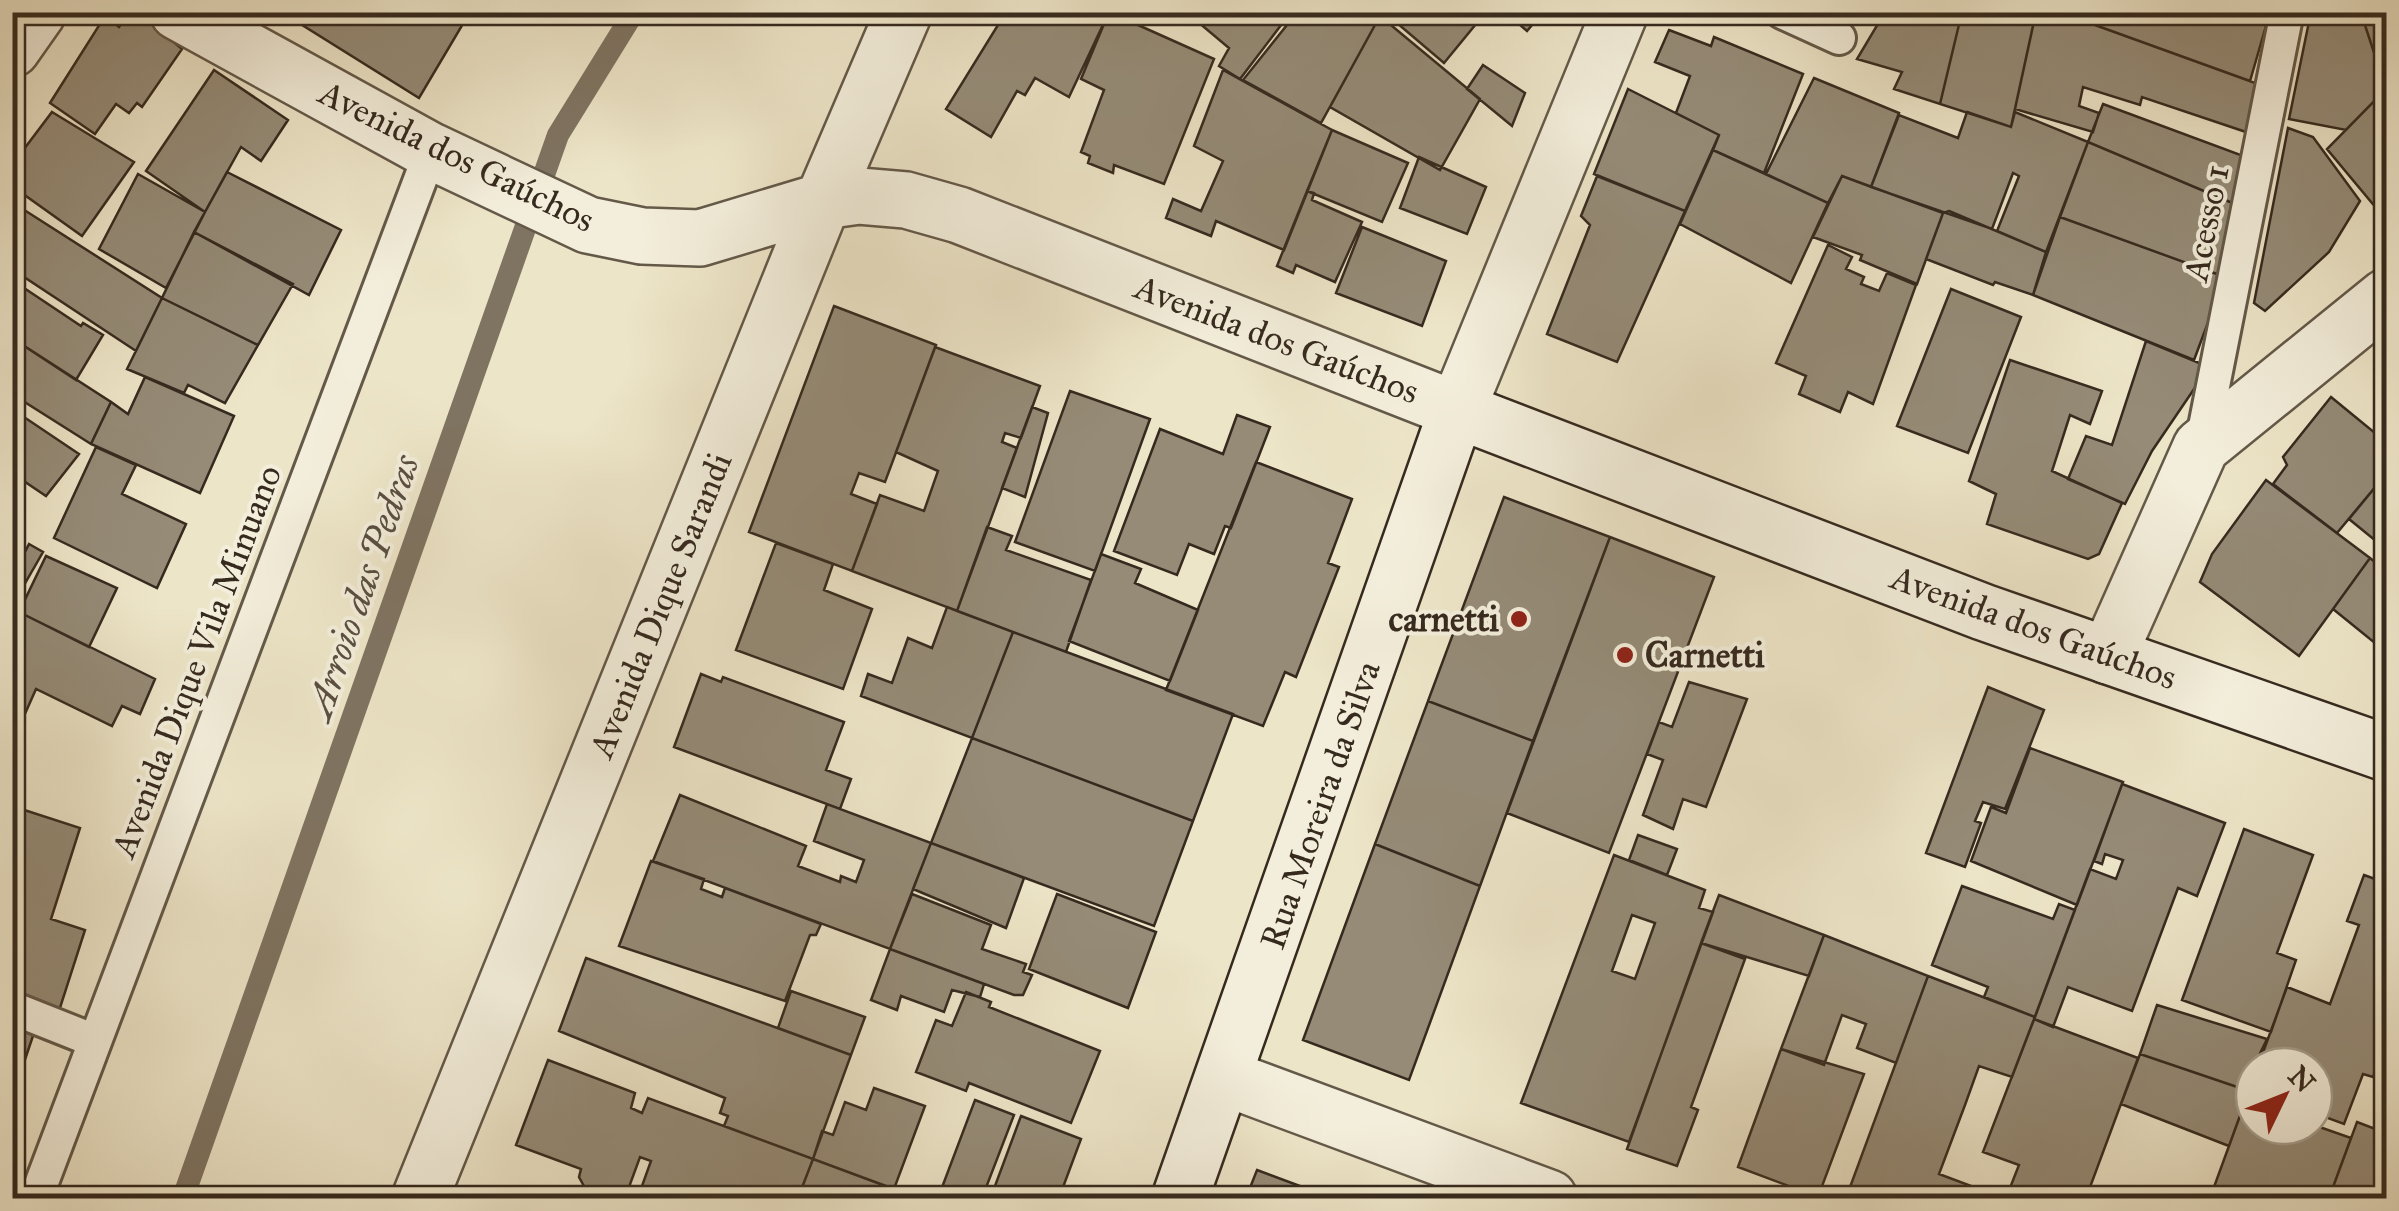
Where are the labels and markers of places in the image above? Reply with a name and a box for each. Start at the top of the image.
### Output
place label: carnetti [1388,598,1499,641]
marker: carnetti [1508,608,1530,630]
place label: Carnetti [1645,634,1765,677]
marker: Carnetti [1614,644,1636,666]

